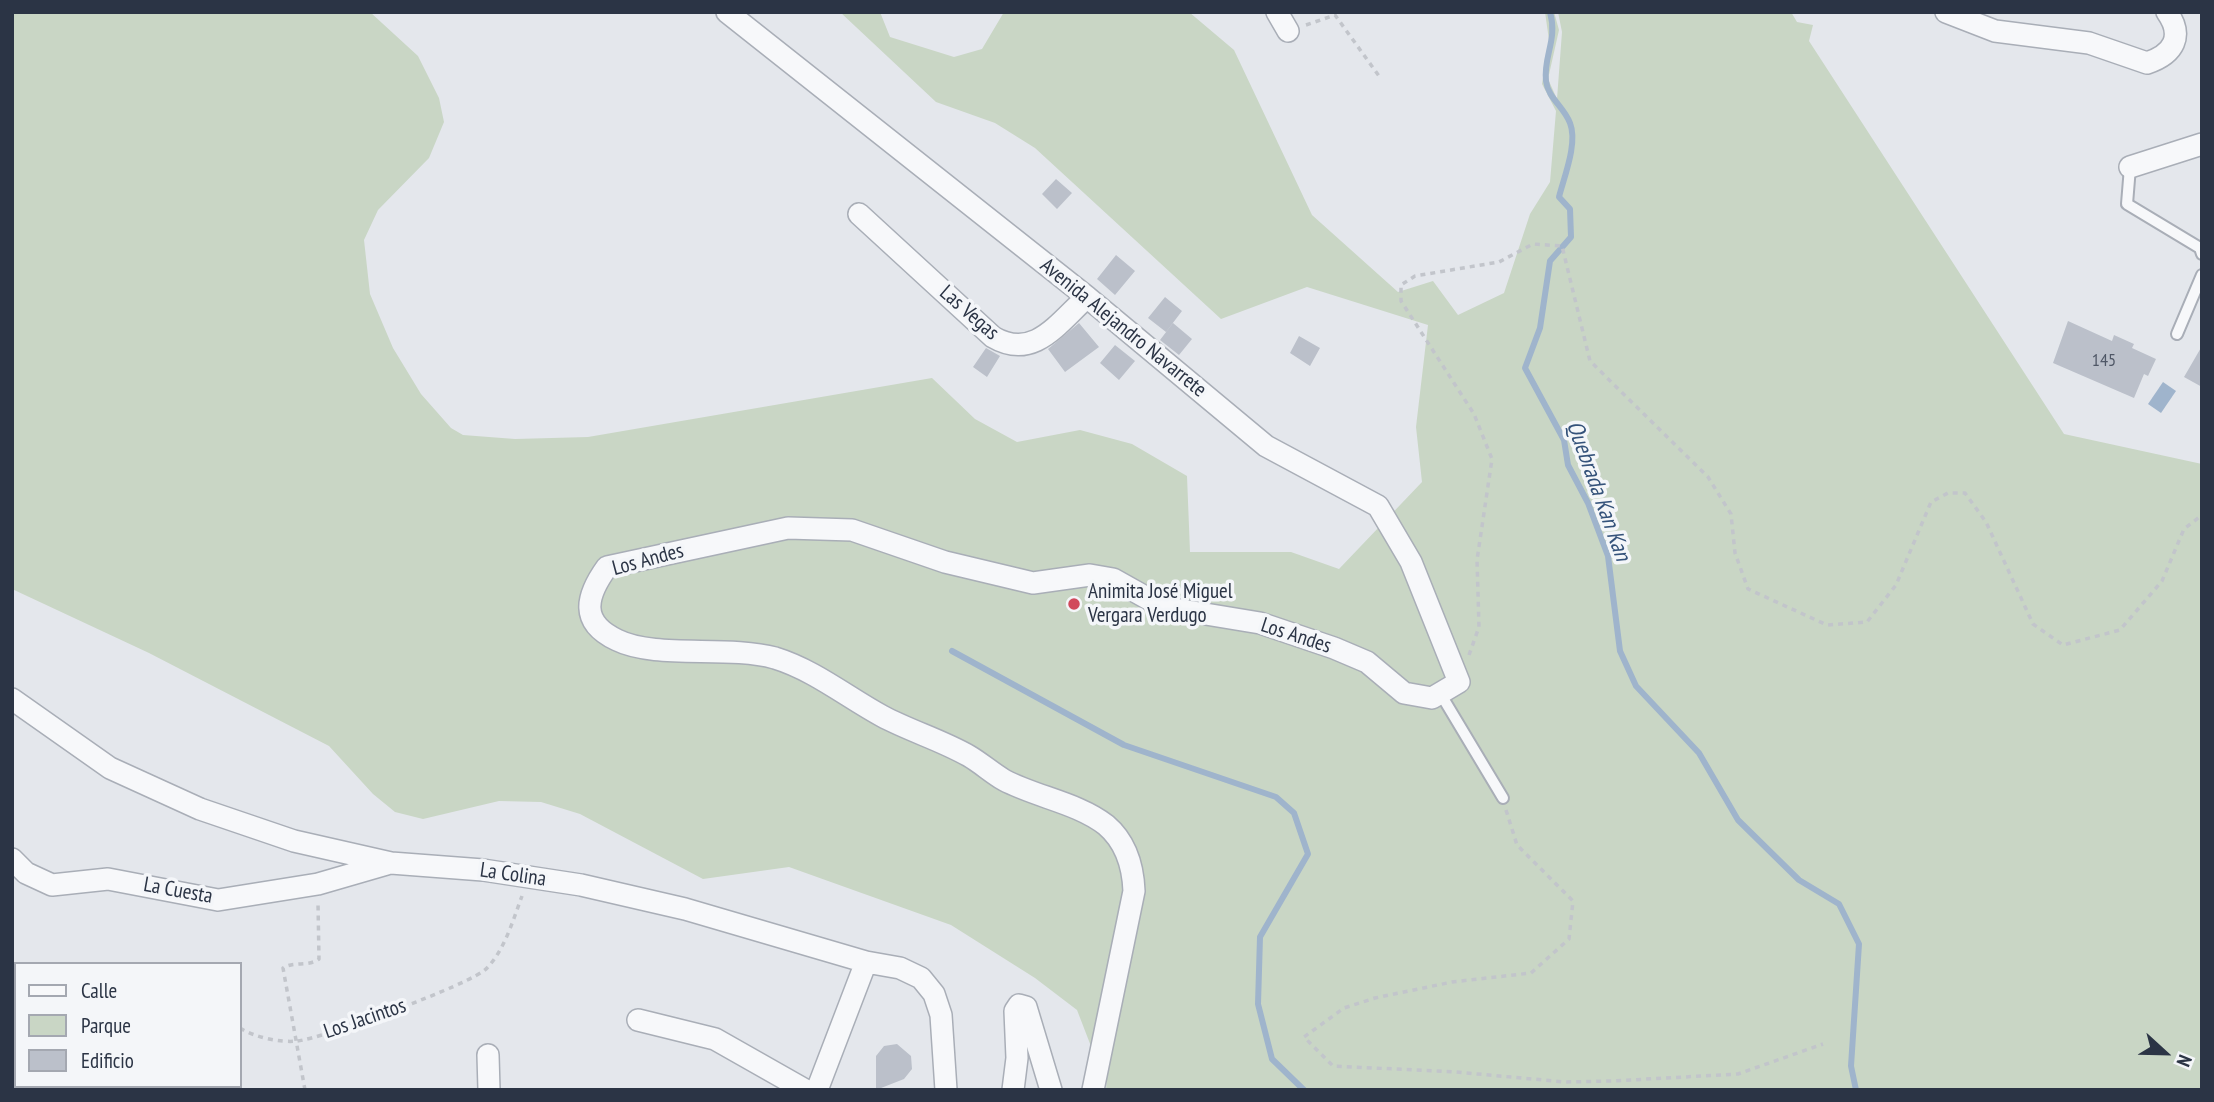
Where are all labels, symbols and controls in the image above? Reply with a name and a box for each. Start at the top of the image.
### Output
street label: Avenida Alejandro Navarrete [1035,253,1211,403]
street label: Las Vegas [934,280,1004,346]
house number: 145 [2092,350,2116,372]
water label: Quebrada Kan Kan [1560,417,1636,565]
street label: Los Andes [610,538,686,582]
place label: Animita José Miguel Vergara Verdugo [1088,579,1233,629]
marker: Animita José Miguel Vergara Verdugo [1066,596,1082,612]
street label: Los Andes [1258,613,1334,659]
street label: La Colina [478,858,548,892]
street label: La Cuesta [142,873,214,909]
legend [14,962,242,1088]
text: Calle [81,977,117,1004]
street label: Los Jacintos [321,993,409,1045]
text: Parque [81,1012,131,1039]
north arrow [2130,1018,2200,1088]
text: Edificio [81,1047,134,1074]
text: N [2171,1052,2198,1070]

